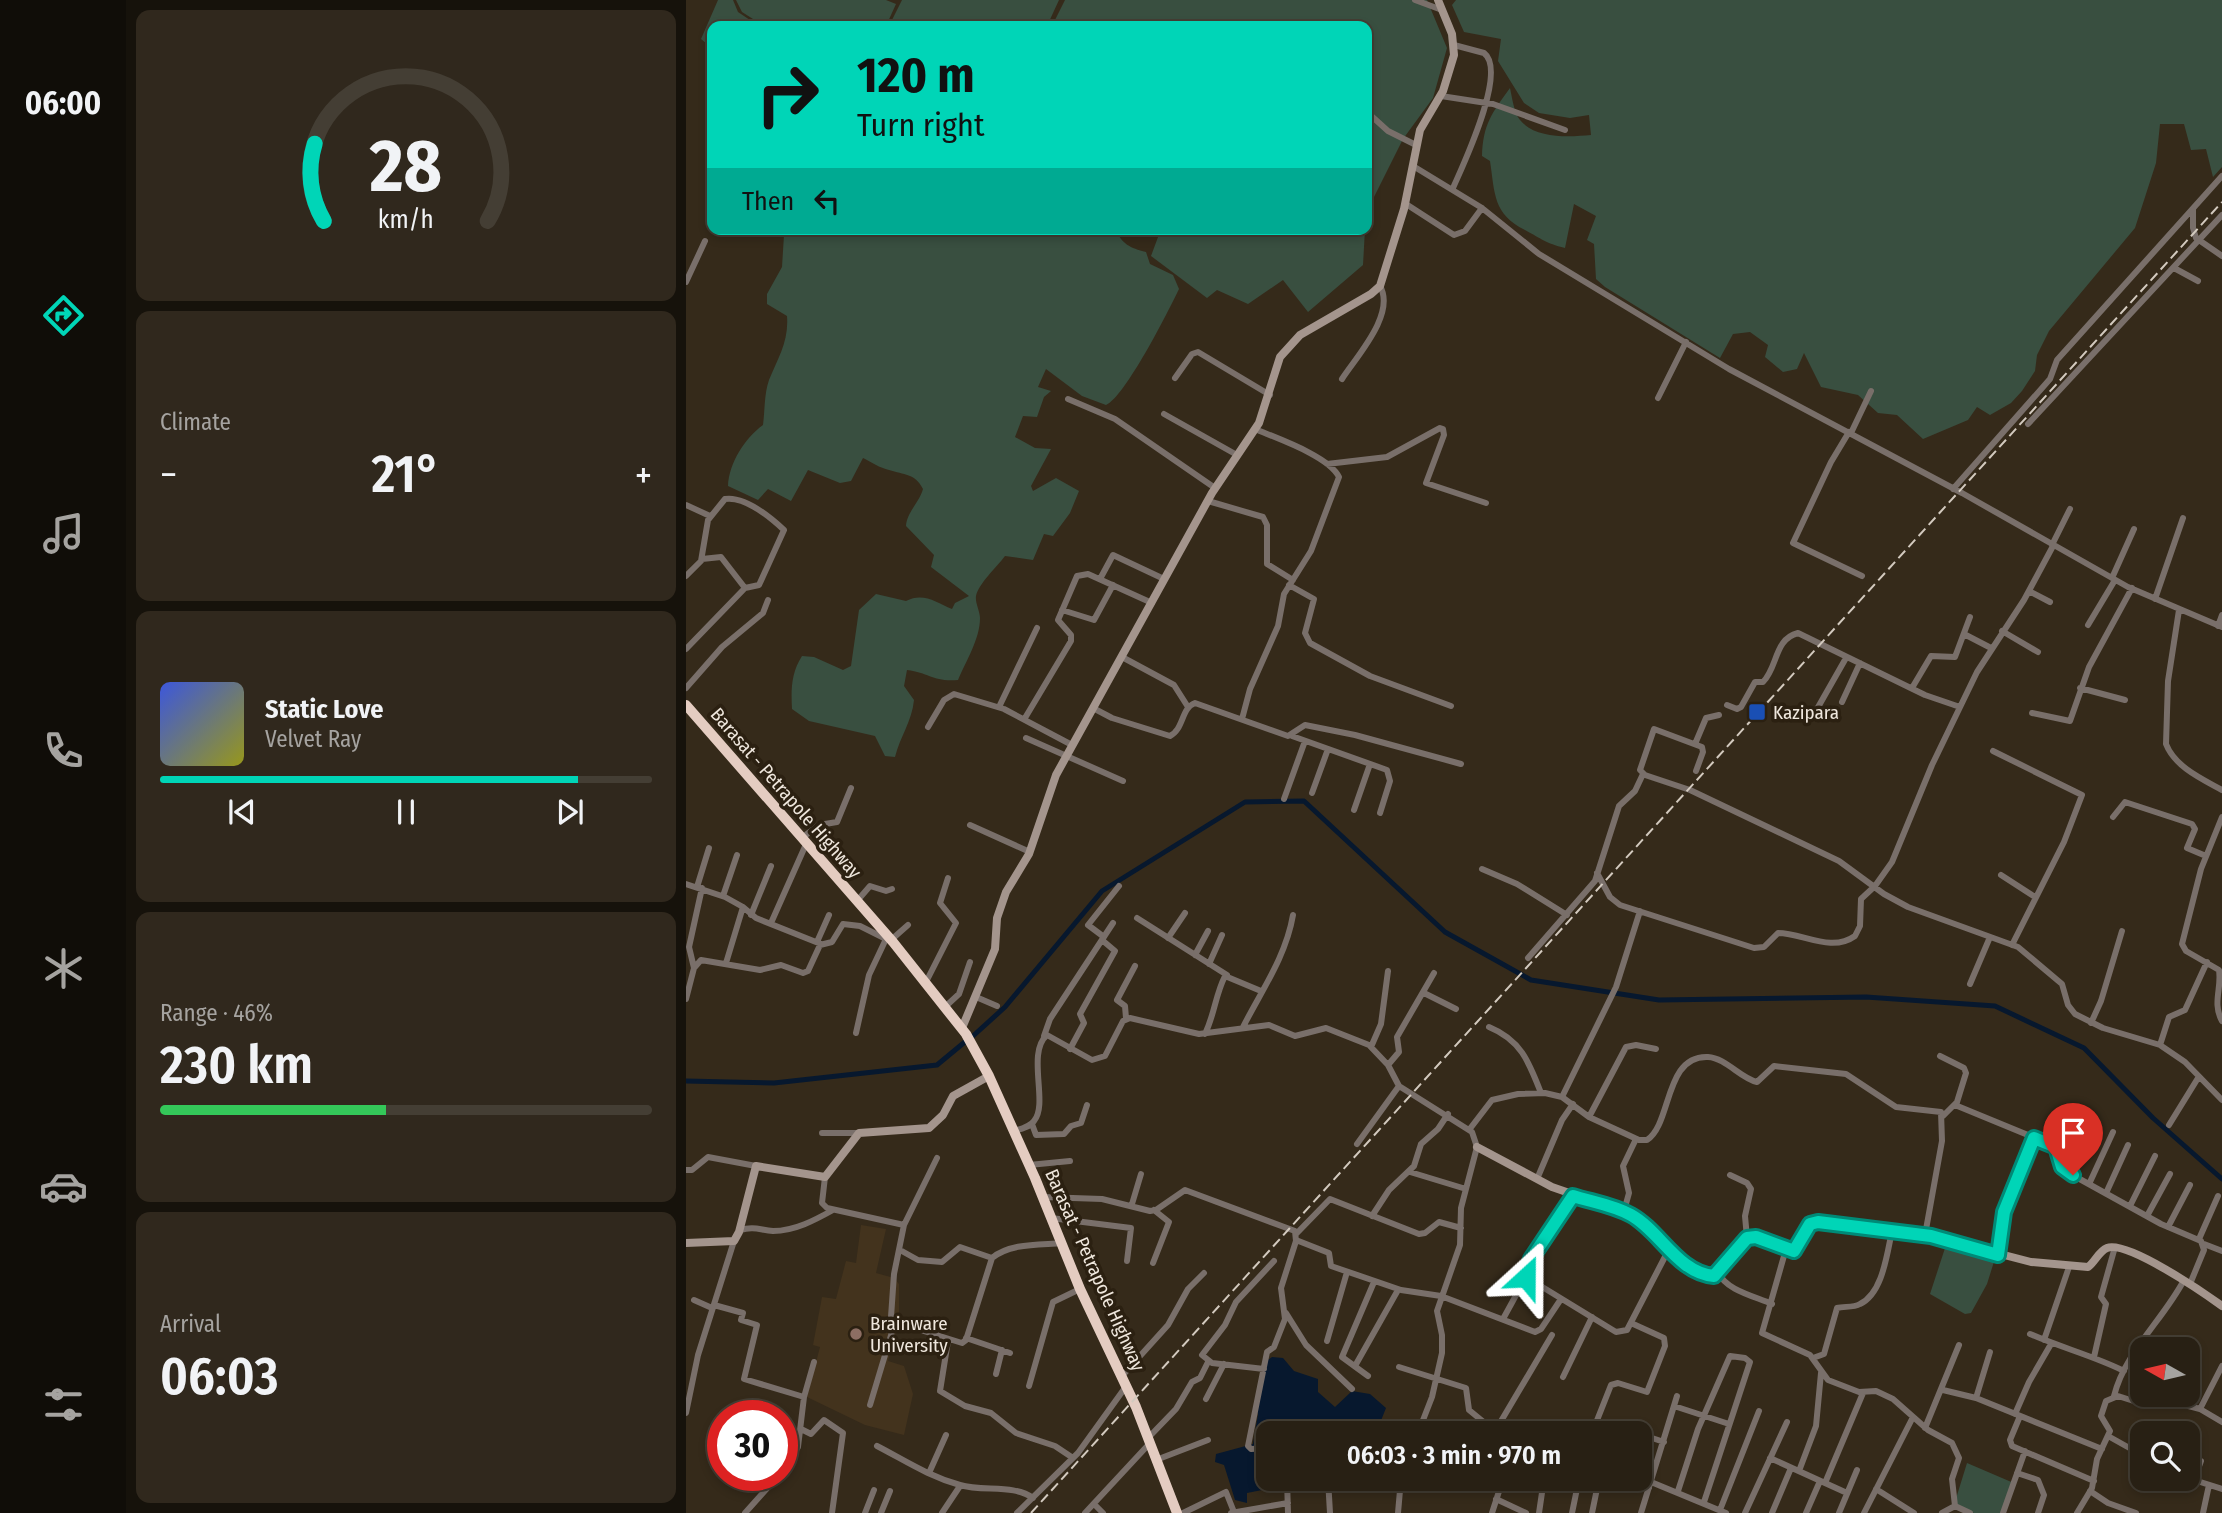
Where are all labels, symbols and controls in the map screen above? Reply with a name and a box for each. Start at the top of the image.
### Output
text: 120 m [857,46,975,105]
icon: right [742,49,833,140]
text: 06:00 [25,84,101,122]
text: Turn right [857,106,984,144]
text: 28 [369,124,442,211]
icon: left [808,182,846,220]
text: Then [742,186,794,217]
text: km/h [378,205,434,235]
icon: directions [39,291,88,340]
text: Climate [160,408,231,436]
text: 21° [371,443,440,506]
text: − [160,452,177,498]
text: + [635,452,652,498]
icon: music [39,509,88,558]
text: Static Love [265,694,383,725]
place label: Kazipara [1773,701,1839,724]
marker: Kazipara [1747,702,1767,722]
street label: Barasat - Petrapole Highway [706,703,867,883]
text: Velvet Ray [265,725,361,753]
icon: phone [39,726,88,775]
icon: previous [223,793,261,831]
icon: pause [387,793,425,831]
icon: next [551,793,589,831]
icon: climate [39,944,88,993]
text: Range · 46% [160,999,273,1027]
text: 230 km [160,1034,313,1097]
pin [2043,1103,2103,1175]
icon: arrive [2054,1114,2092,1152]
icon: car [39,1162,88,1211]
street label: Barasat - Petrapole Highway [1040,1166,1150,1375]
position arrow [1489,1240,1563,1314]
text: Arrival [160,1310,221,1338]
place label: Brainware University [870,1312,948,1357]
marker: Brainware University [848,1326,864,1342]
north arrow [2130,1337,2200,1407]
map controls [2130,1337,2200,1491]
text: 06:03 [160,1345,279,1408]
icon: filters [39,1380,88,1429]
speed limit sign: 30 [707,1400,798,1491]
button: search [2130,1421,2200,1491]
text: 06:03 · 3 min · 970 m [1347,1440,1561,1471]

